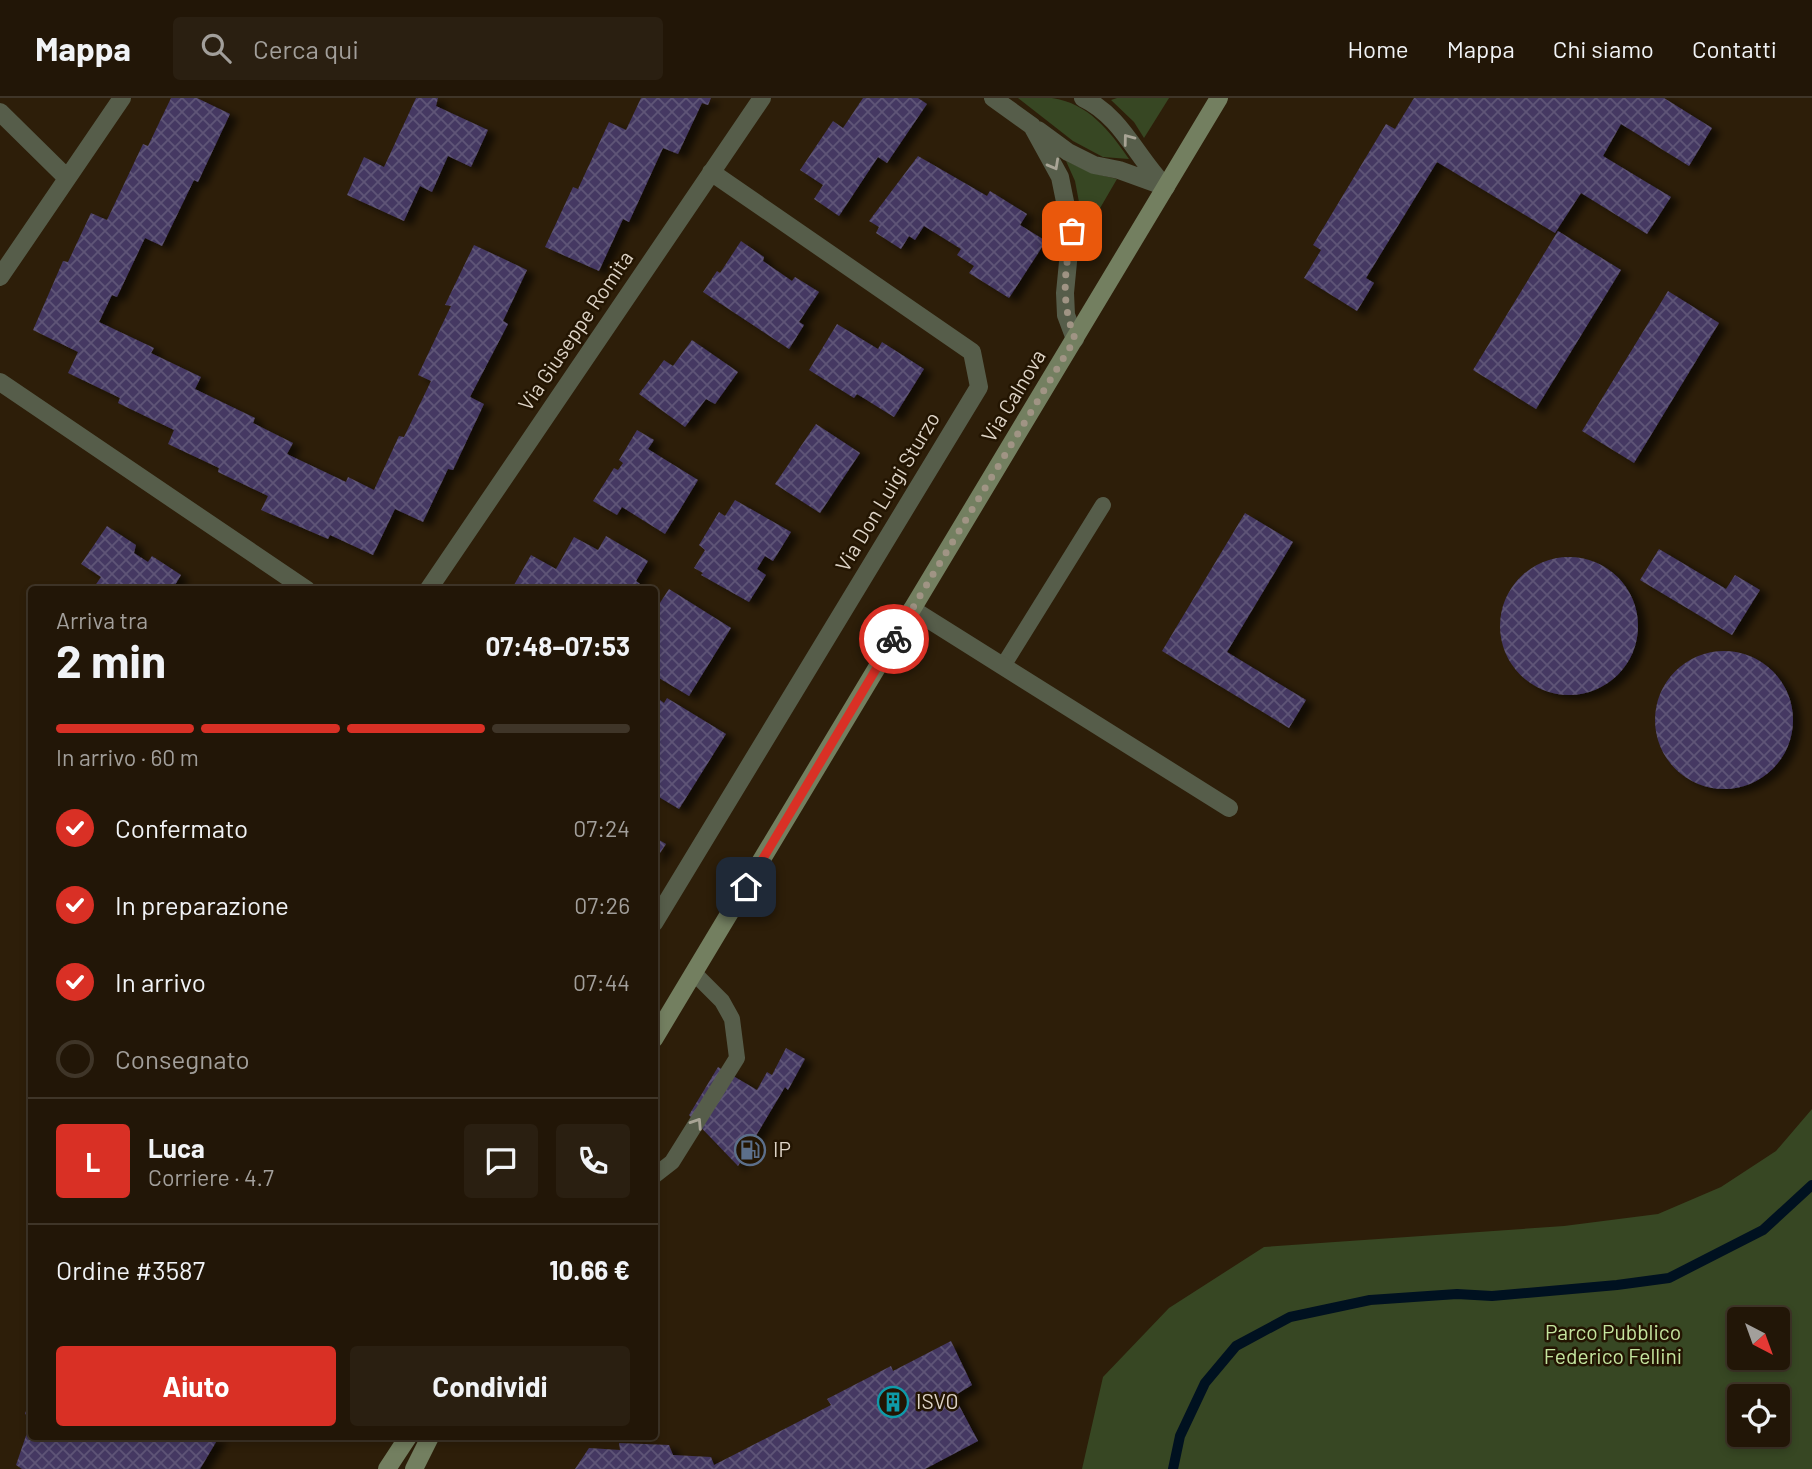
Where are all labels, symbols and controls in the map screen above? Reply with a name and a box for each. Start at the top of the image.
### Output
search box [173,17,663,80]
text: Mappa [35,28,131,68]
icon: search [197,29,235,67]
text: Cerca qui [253,33,359,64]
text: Home [1347,34,1409,63]
text: Mappa [1447,34,1515,63]
text: Chi siamo [1553,34,1654,63]
text: Contatti [1692,34,1777,63]
one-way arrow [1124,134,1137,146]
one-way arrow [1046,158,1059,171]
pin [1042,201,1102,261]
icon: bag [1053,212,1091,250]
street label: Via Giuseppe Romita [512,246,637,415]
street label: Via Calnova [975,344,1050,446]
street label: Via Don Luigi Sturzo [829,407,944,575]
courier [859,604,929,674]
text: Arriva tra [56,606,148,634]
icon: bike [875,620,913,658]
text: 07:48–07:53 [485,630,630,661]
text: 2 min [56,632,166,687]
text: In arrivo · 60 m [56,743,199,771]
icon: check [56,809,94,847]
text: Confermato [115,812,248,843]
text: 07:24 [573,814,630,842]
pin [716,857,776,917]
icon: home [727,868,765,906]
icon: check [56,886,94,924]
text: In preparazione [115,889,289,920]
text: 07:26 [574,891,630,919]
icon: check [56,963,94,1001]
text: In arrivo [115,966,206,997]
text: 07:44 [573,968,630,996]
text: Consegnato [115,1043,250,1074]
one-way arrow [689,1118,702,1131]
button: chat [464,1124,538,1198]
button: phone [556,1124,630,1198]
text: Luca [148,1132,205,1163]
fuel station icon: IP [733,1133,767,1167]
place label: IP [773,1136,791,1161]
text: L [86,1146,100,1177]
text: Corriere · 4.7 [148,1163,274,1191]
text: Ordine #3587 [56,1254,205,1285]
text: 10.66 € [549,1254,630,1285]
north arrow [1727,1307,1790,1370]
map controls [1727,1307,1790,1447]
park label: Parco Pubblico Federico Fellini [1544,1319,1682,1368]
button: Aiuto [56,1346,336,1426]
button: Condividi [350,1346,630,1426]
button: locate [1727,1384,1790,1447]
building icon: ISVO [876,1385,910,1419]
place label: ISVO [916,1388,958,1413]

